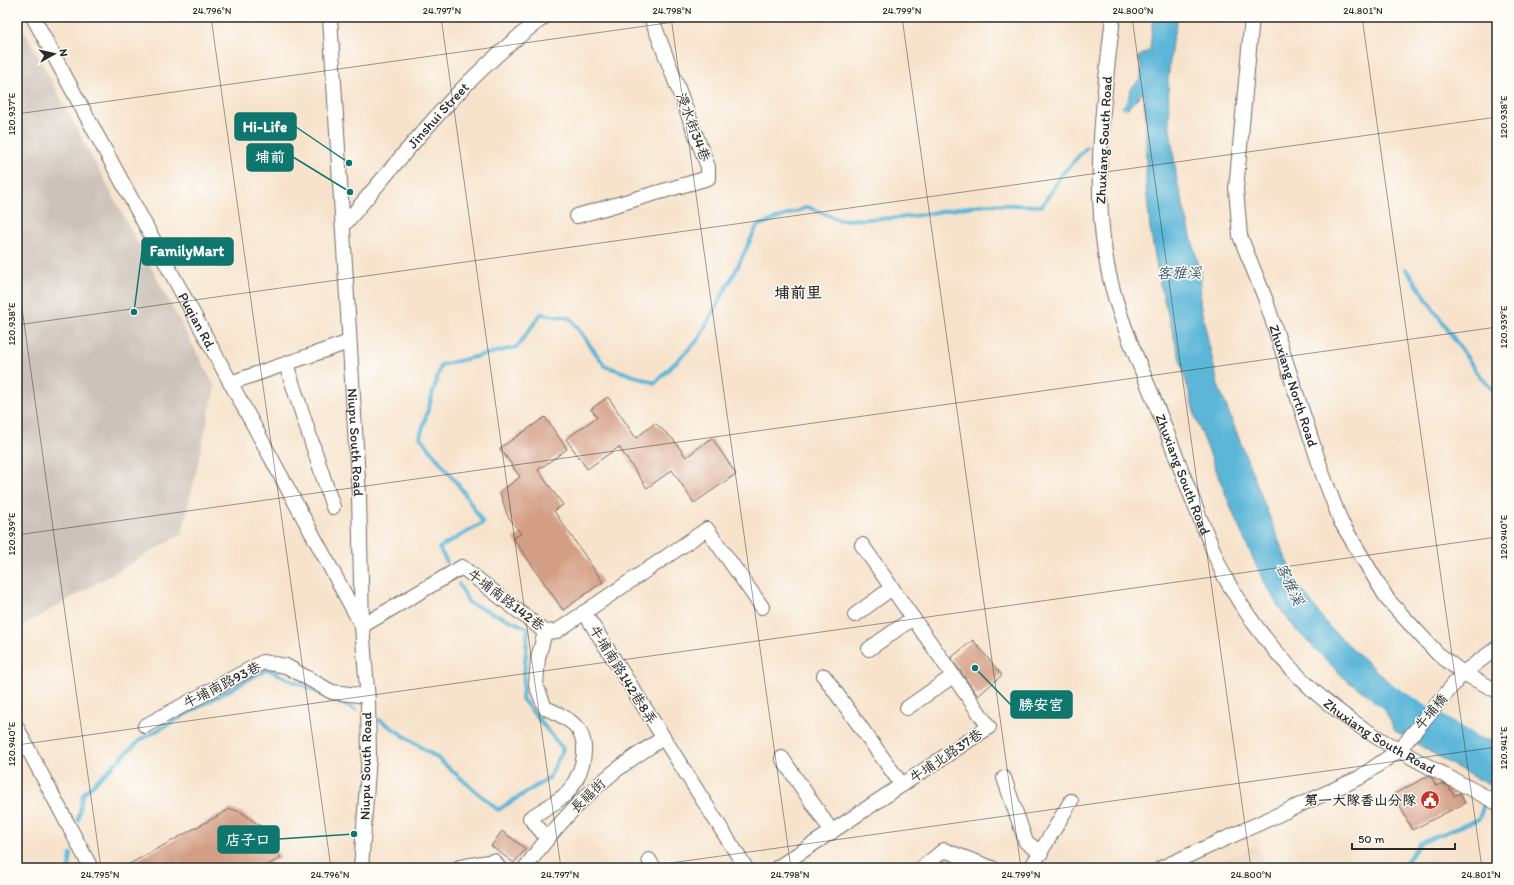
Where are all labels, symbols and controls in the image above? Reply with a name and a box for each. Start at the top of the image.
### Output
text: 24.796°N [193,4,232,17]
text: 24.797°N [423,4,462,17]
text: 24.798°N [652,4,692,17]
text: 24.799°N [883,4,922,17]
text: 24.800°N [1112,4,1154,17]
text: 24.801°N [1343,4,1383,17]
north arrow [34,34,74,74]
text: N [56,48,70,57]
street label: Zhuxiang South Road [1092,75,1116,205]
street label: Jinshui Street [404,79,472,152]
street label: 浸水街34巷 [672,90,714,165]
text: 120.937°E [5,92,18,135]
text: 120.938°E [1497,95,1510,139]
callout: Hi-Life [235,113,296,140]
text: Hi-Life [243,118,287,136]
callout: 埔前 [247,144,293,171]
text: 埔前 [255,148,285,166]
callout: FamilyMart [142,238,233,265]
text: FamilyMart [150,242,225,261]
water label: 客雅溪 [1156,264,1202,282]
district label: 埔前里 [774,283,822,302]
street label: Puqian Rd. [175,289,220,354]
text: 120.938°E [5,302,18,346]
text: 120.939°E [1497,305,1510,348]
street label: Zhuxiang North Road [1266,322,1322,449]
street label: Niupu South Road [344,388,368,497]
street label: Zhuxiang South Road [1152,411,1214,538]
text: 120.939°E [5,512,18,555]
text: 120.940°E [1497,514,1510,559]
water label: 客雅溪 [1272,560,1308,609]
street label: 牛埔南路142巷 [464,565,549,635]
street label: 牛埔南路142巷8弄 [586,622,660,728]
street label: 牛埔南路93巷 [180,658,265,712]
street label: 牛埔橋 [1411,690,1451,734]
callout: 勝安宮 [1011,691,1072,718]
street label: Zhuxiang South Road [1320,695,1438,777]
text: 勝安宮 [1018,696,1064,714]
street label: Niupu South Road [357,711,375,820]
text: 120.940°E [5,721,18,766]
street label: 牛埔北路37巷 [906,725,987,787]
text: 120.941°E [1497,726,1510,769]
street label: 長福街 [567,775,609,817]
public building icon: 第一大隊香山分隊 [1419,789,1441,811]
place label: 第一大隊香山分隊 [1304,792,1416,809]
scale bar [1352,825,1455,851]
callout: 店子口 [218,826,279,853]
text: 店子口 [225,831,271,849]
text: 50 m [1358,832,1384,846]
text: 24.795°N [81,868,120,881]
text: 24.796°N [311,868,350,881]
text: 24.797°N [541,868,580,881]
text: 24.798°N [770,868,810,881]
text: 24.799°N [1002,868,1041,881]
text: 24.800°N [1230,868,1272,881]
text: 24.801°N [1461,868,1501,881]

